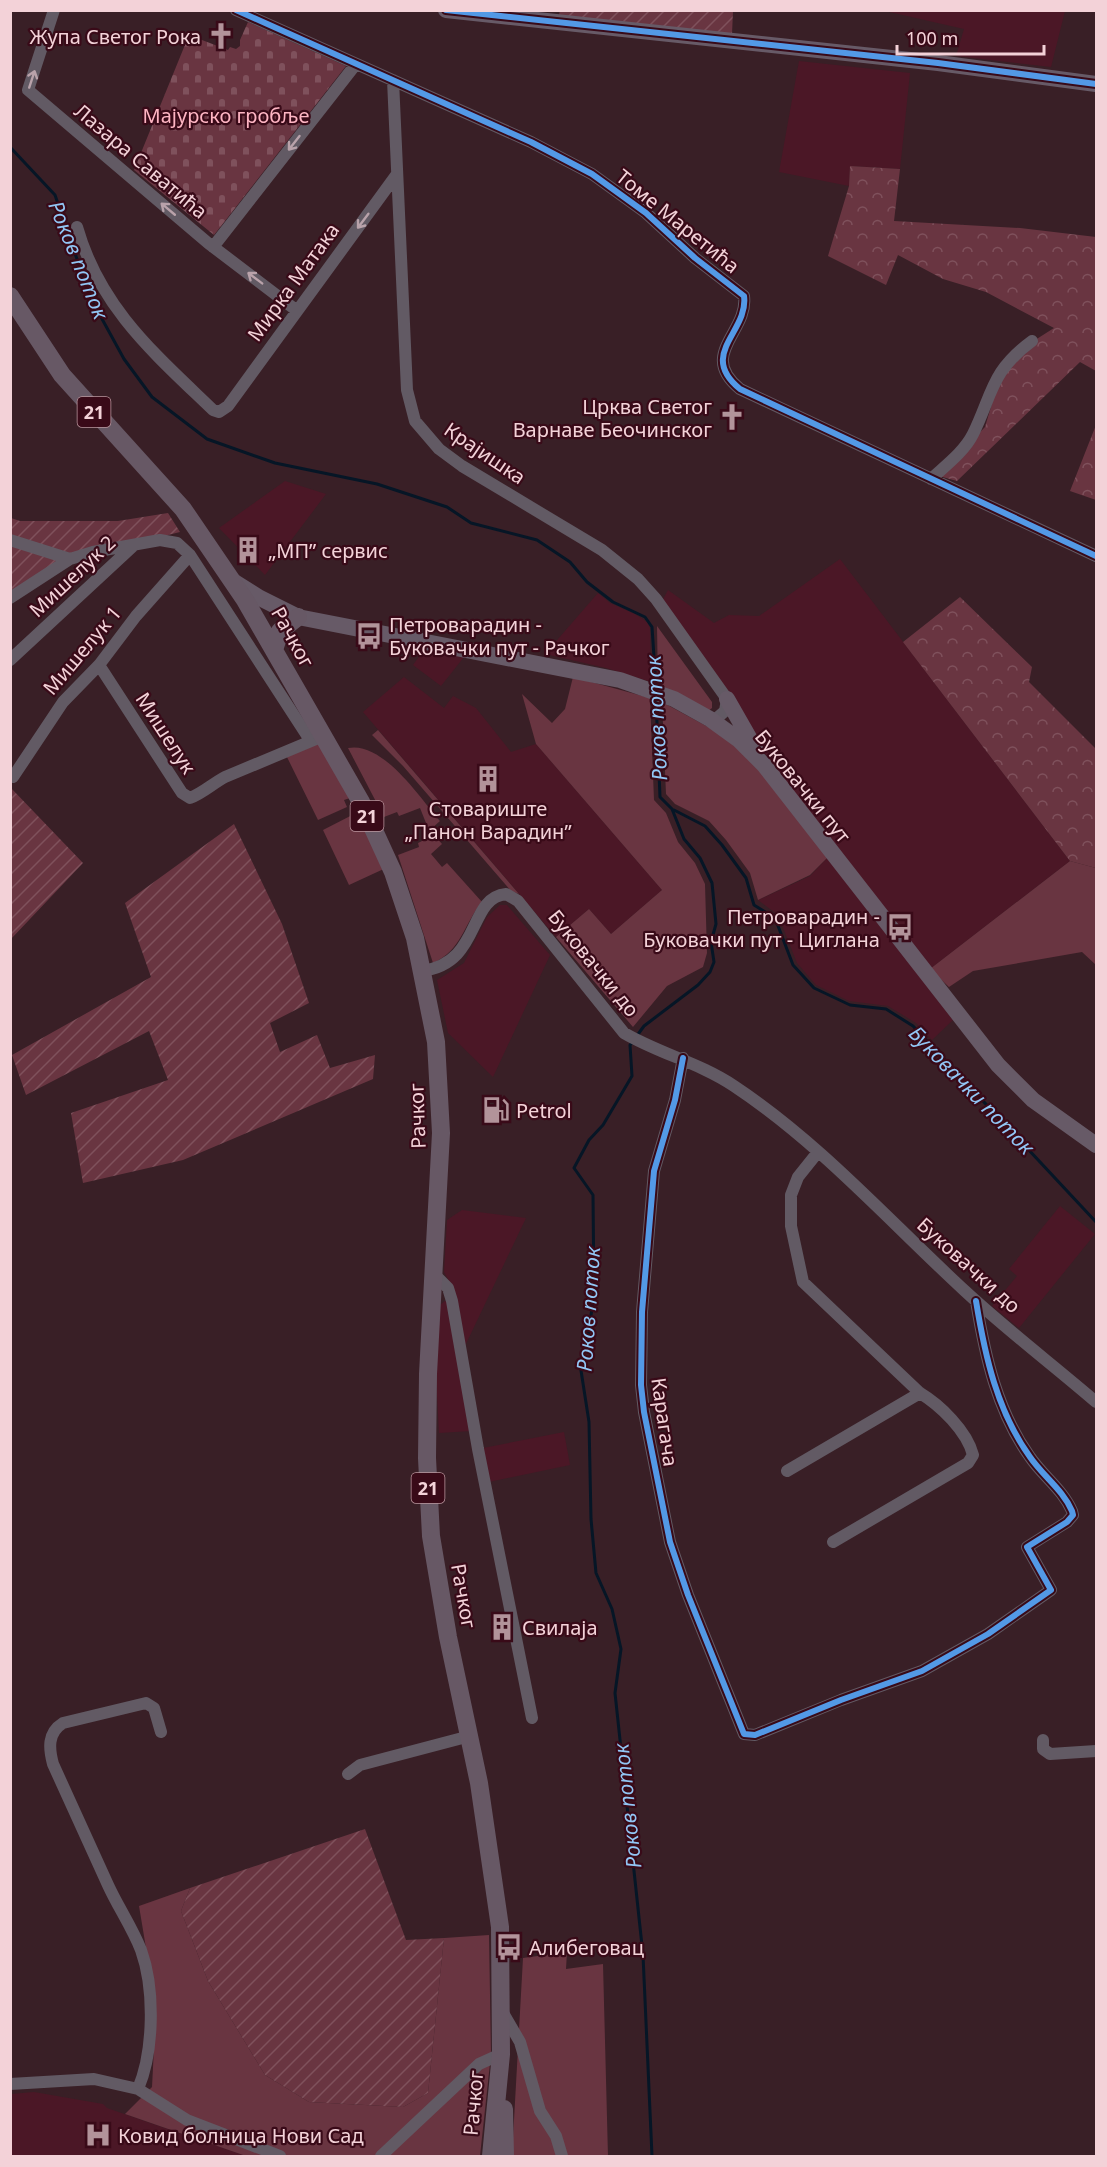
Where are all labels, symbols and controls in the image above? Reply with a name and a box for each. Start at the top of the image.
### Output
scale bar [897,18,1044,56]
church icon: Жупа Светог Рока [206,21,236,51]
place label: Жупа Светог Рока [30,23,201,50]
text: 100 m [906,26,958,50]
one-way arrow [27,70,38,89]
street label: Лазара Саватића [69,97,213,225]
park label: Мајурско гробље [143,102,309,129]
one-way arrow [287,135,300,151]
street label: Томе Маретића [611,163,745,279]
water label: Роков поток [43,197,116,325]
one-way arrow [160,203,176,216]
one-way arrow [356,212,369,228]
street label: Мирка Матака [241,217,345,347]
one-way arrow [247,272,263,285]
place label: Црква Светог Варнаве Беочинског [513,393,712,443]
road number: 21 [78,397,110,427]
church icon: Црква Светог Варнаве Беочинског [717,402,747,432]
street label: Крајишка [439,416,531,490]
street label: Мишелук 2 [23,529,121,623]
building icon: „МП” сервис [233,535,263,565]
place label: „МП” сервис [268,537,388,564]
street label: Мишелук 1 [37,600,127,700]
street label: Рачког [265,602,321,672]
place label: Петроварадин - Буковачки пут - Рачког [389,611,610,661]
bus stop icon: Петроварадин - Буковачки пут - Рачког [354,621,384,651]
water label: Роков поток [639,653,673,781]
street label: Мишелук [130,687,203,779]
street label: Буковачки пут [749,724,857,848]
building icon: Стовариште „Панон Варадин” [473,764,503,794]
place label: Стовариште „Панон Варадин” [404,795,572,845]
road number: 21 [350,801,384,831]
place label: Петроварадин - Буковачки пут - Циглана [643,903,880,953]
street label: Буковачки до [542,904,646,1022]
bus stop icon: Петроварадин - Буковачки пут - Циглана [885,912,915,942]
water label: Буковачки поток [903,1019,1042,1162]
street label: Рачког [402,1083,432,1149]
fuel station icon: Petrol [481,1095,511,1125]
place label: Petrol [516,1097,572,1124]
street label: Буковачки до [911,1211,1027,1319]
water label: Роков поток [570,1244,606,1373]
street label: Карагача [645,1376,685,1468]
road number: 21 [412,1473,444,1503]
street label: Рачког [445,1561,483,1631]
building icon: Свилаја [487,1612,517,1642]
place label: Свилаја [522,1614,598,1641]
water label: Роков поток [606,1741,647,1870]
bus stop icon: Алибеговац [494,1932,524,1962]
place label: Алибеговац [529,1934,645,1961]
street label: Рачког [457,2069,489,2137]
hospital icon: Ковид болница Нови Сад [83,2120,113,2150]
place label: Ковид болница Нови Сад [118,2122,364,2149]

